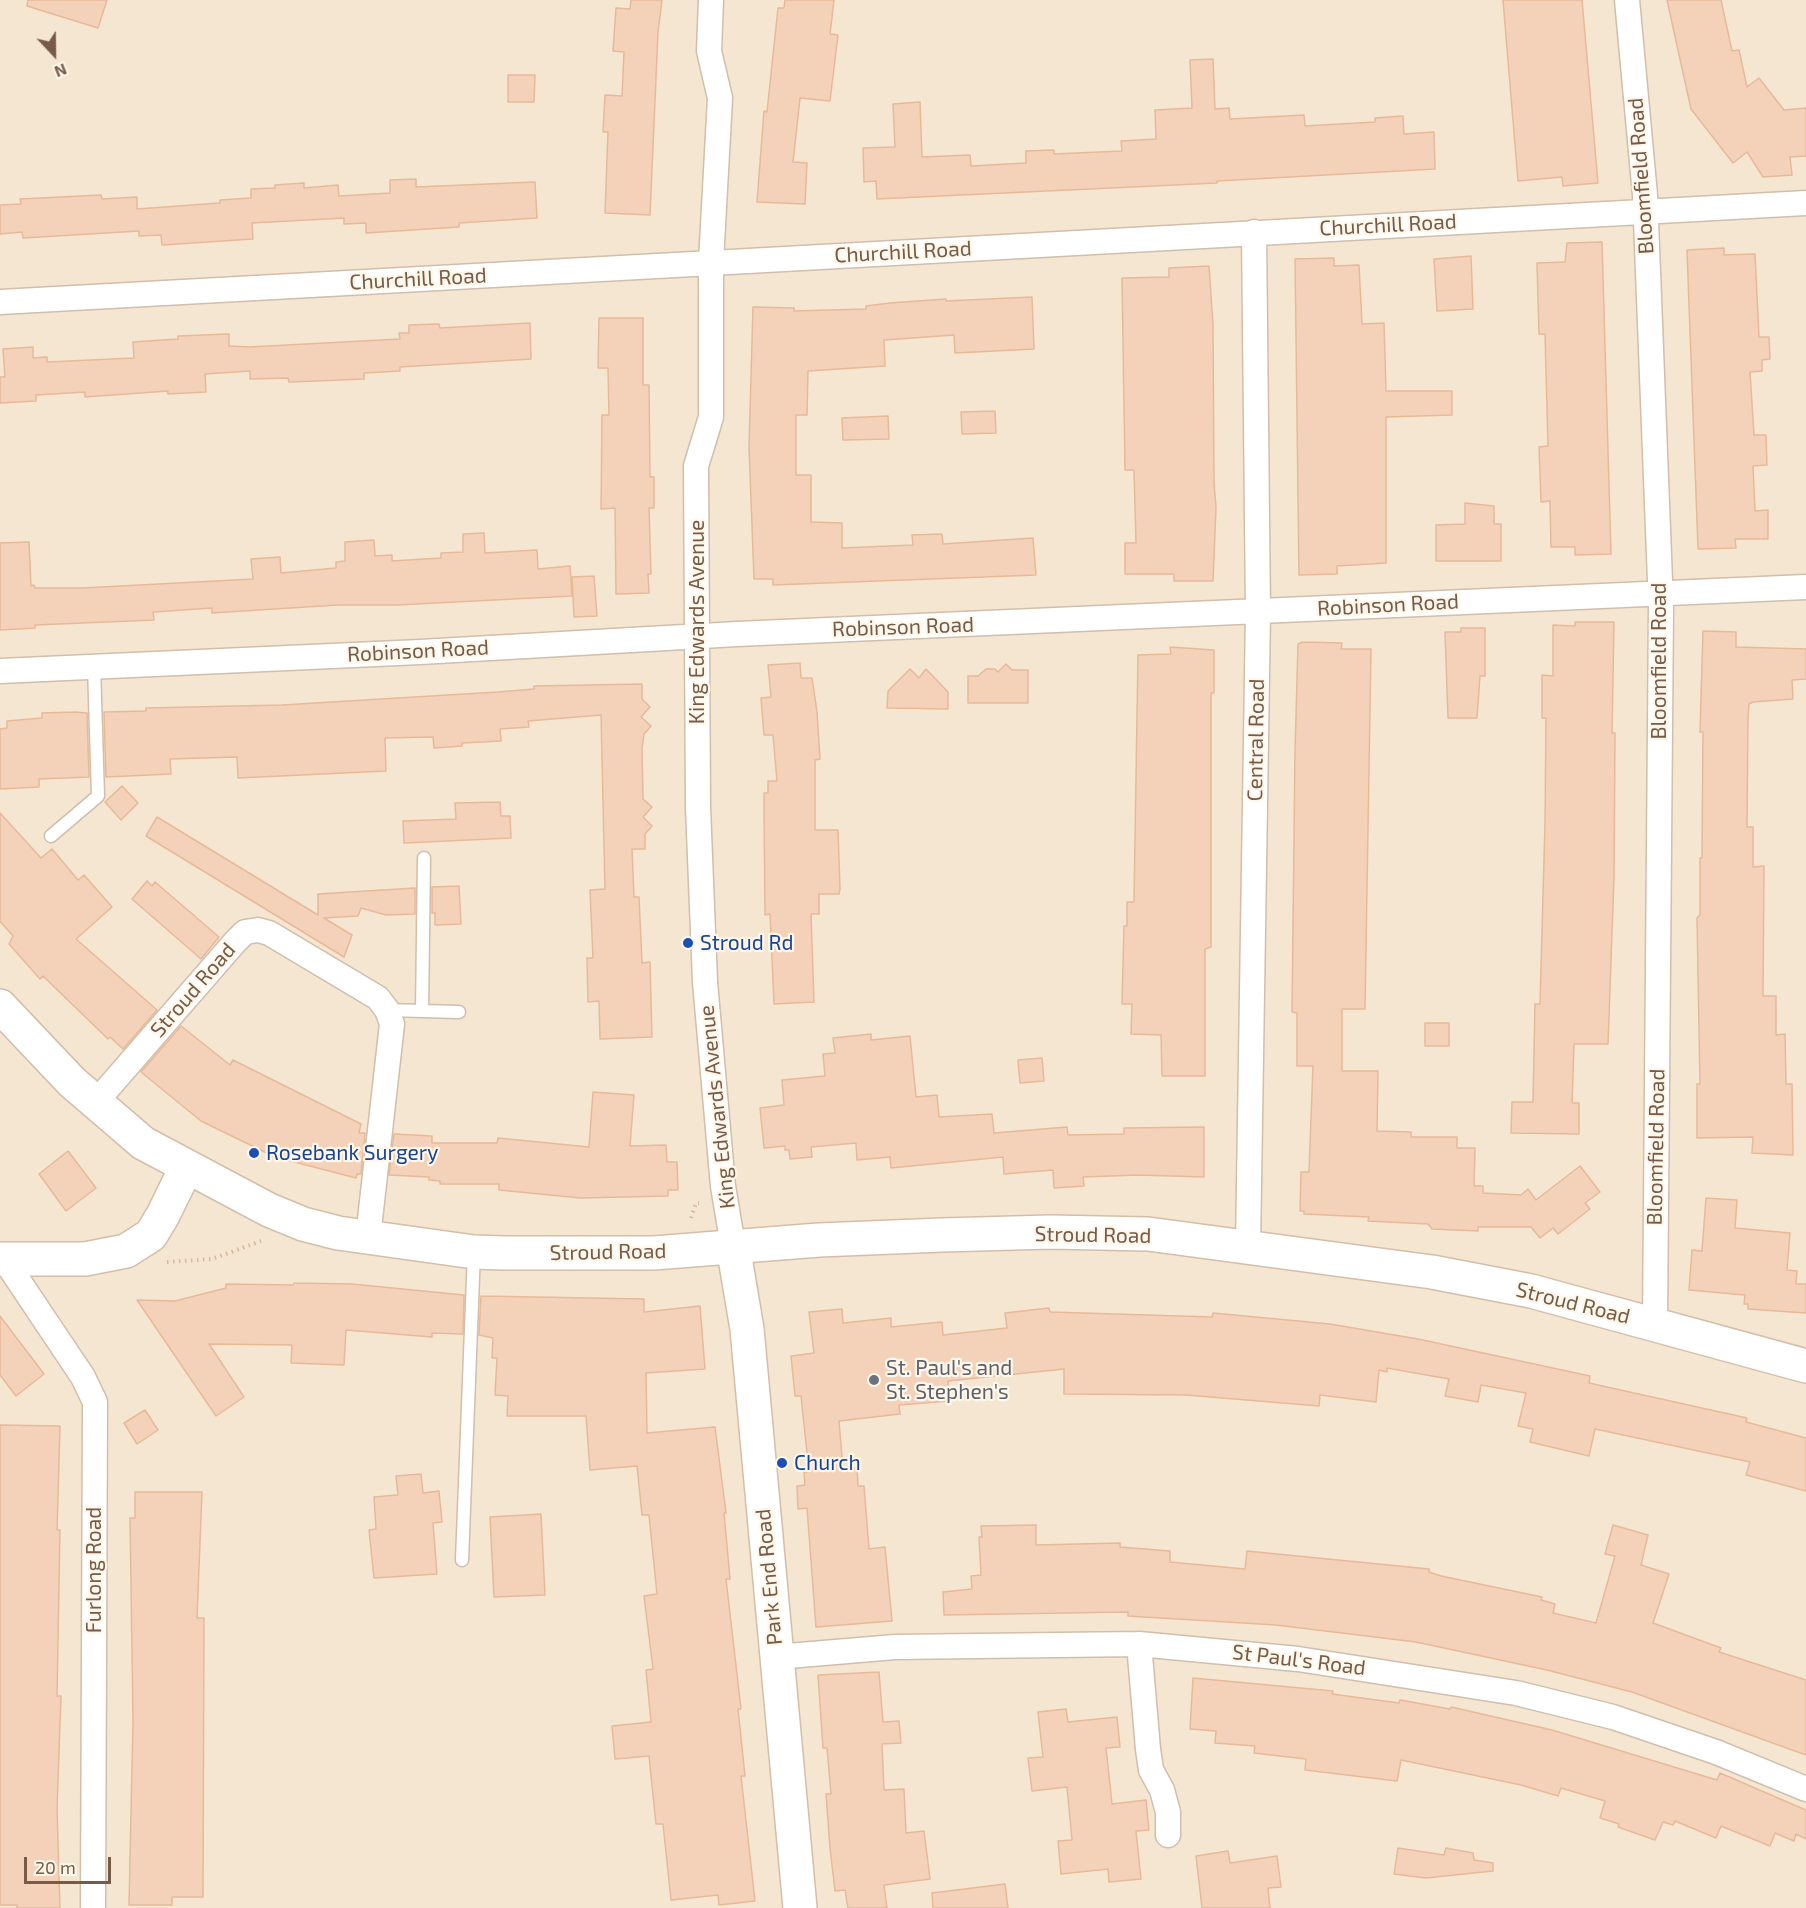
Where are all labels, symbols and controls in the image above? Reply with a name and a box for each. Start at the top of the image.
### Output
north arrow [24,24,84,84]
text: N [52,60,70,82]
street label: Bloomfield Road [1623,97,1659,255]
street label: Churchill Road [1319,209,1457,241]
street label: Churchill Road [834,236,972,268]
street label: Churchill Road [349,263,487,295]
street label: King Edwards Avenue [684,520,710,724]
street label: Bloomfield Road [1646,583,1672,739]
street label: Robinson Road [1316,589,1460,621]
street label: Robinson Road [832,612,974,642]
street label: Robinson Road [346,635,490,667]
street label: Central Road [1242,678,1270,802]
place label: Stroud Rd [700,930,793,956]
marker: Stroud Rd [681,936,695,950]
street label: Stroud Road [145,938,241,1042]
street label: King Edwards Avenue [694,1004,740,1210]
street label: Bloomfield Road [1642,1068,1670,1226]
place label: Rosebank Surgery [266,1140,438,1166]
marker: Rosebank Surgery [247,1146,261,1160]
street label: Stroud Road [1034,1221,1152,1249]
street label: Stroud Road [549,1238,667,1266]
street label: Stroud Road [1513,1277,1633,1329]
place label: St. Paul's and St. Stephen's [886,1355,1012,1405]
marker: St. Paul's and St. Stephen's [867,1373,881,1387]
place label: Church [794,1450,861,1476]
marker: Church [775,1456,789,1470]
street label: Furlong Road [81,1507,107,1633]
street label: Park End Road [750,1508,788,1646]
street label: St Paul's Road [1231,1639,1367,1681]
scale bar [27,1845,114,1883]
text: 20 m [35,1856,76,1878]

